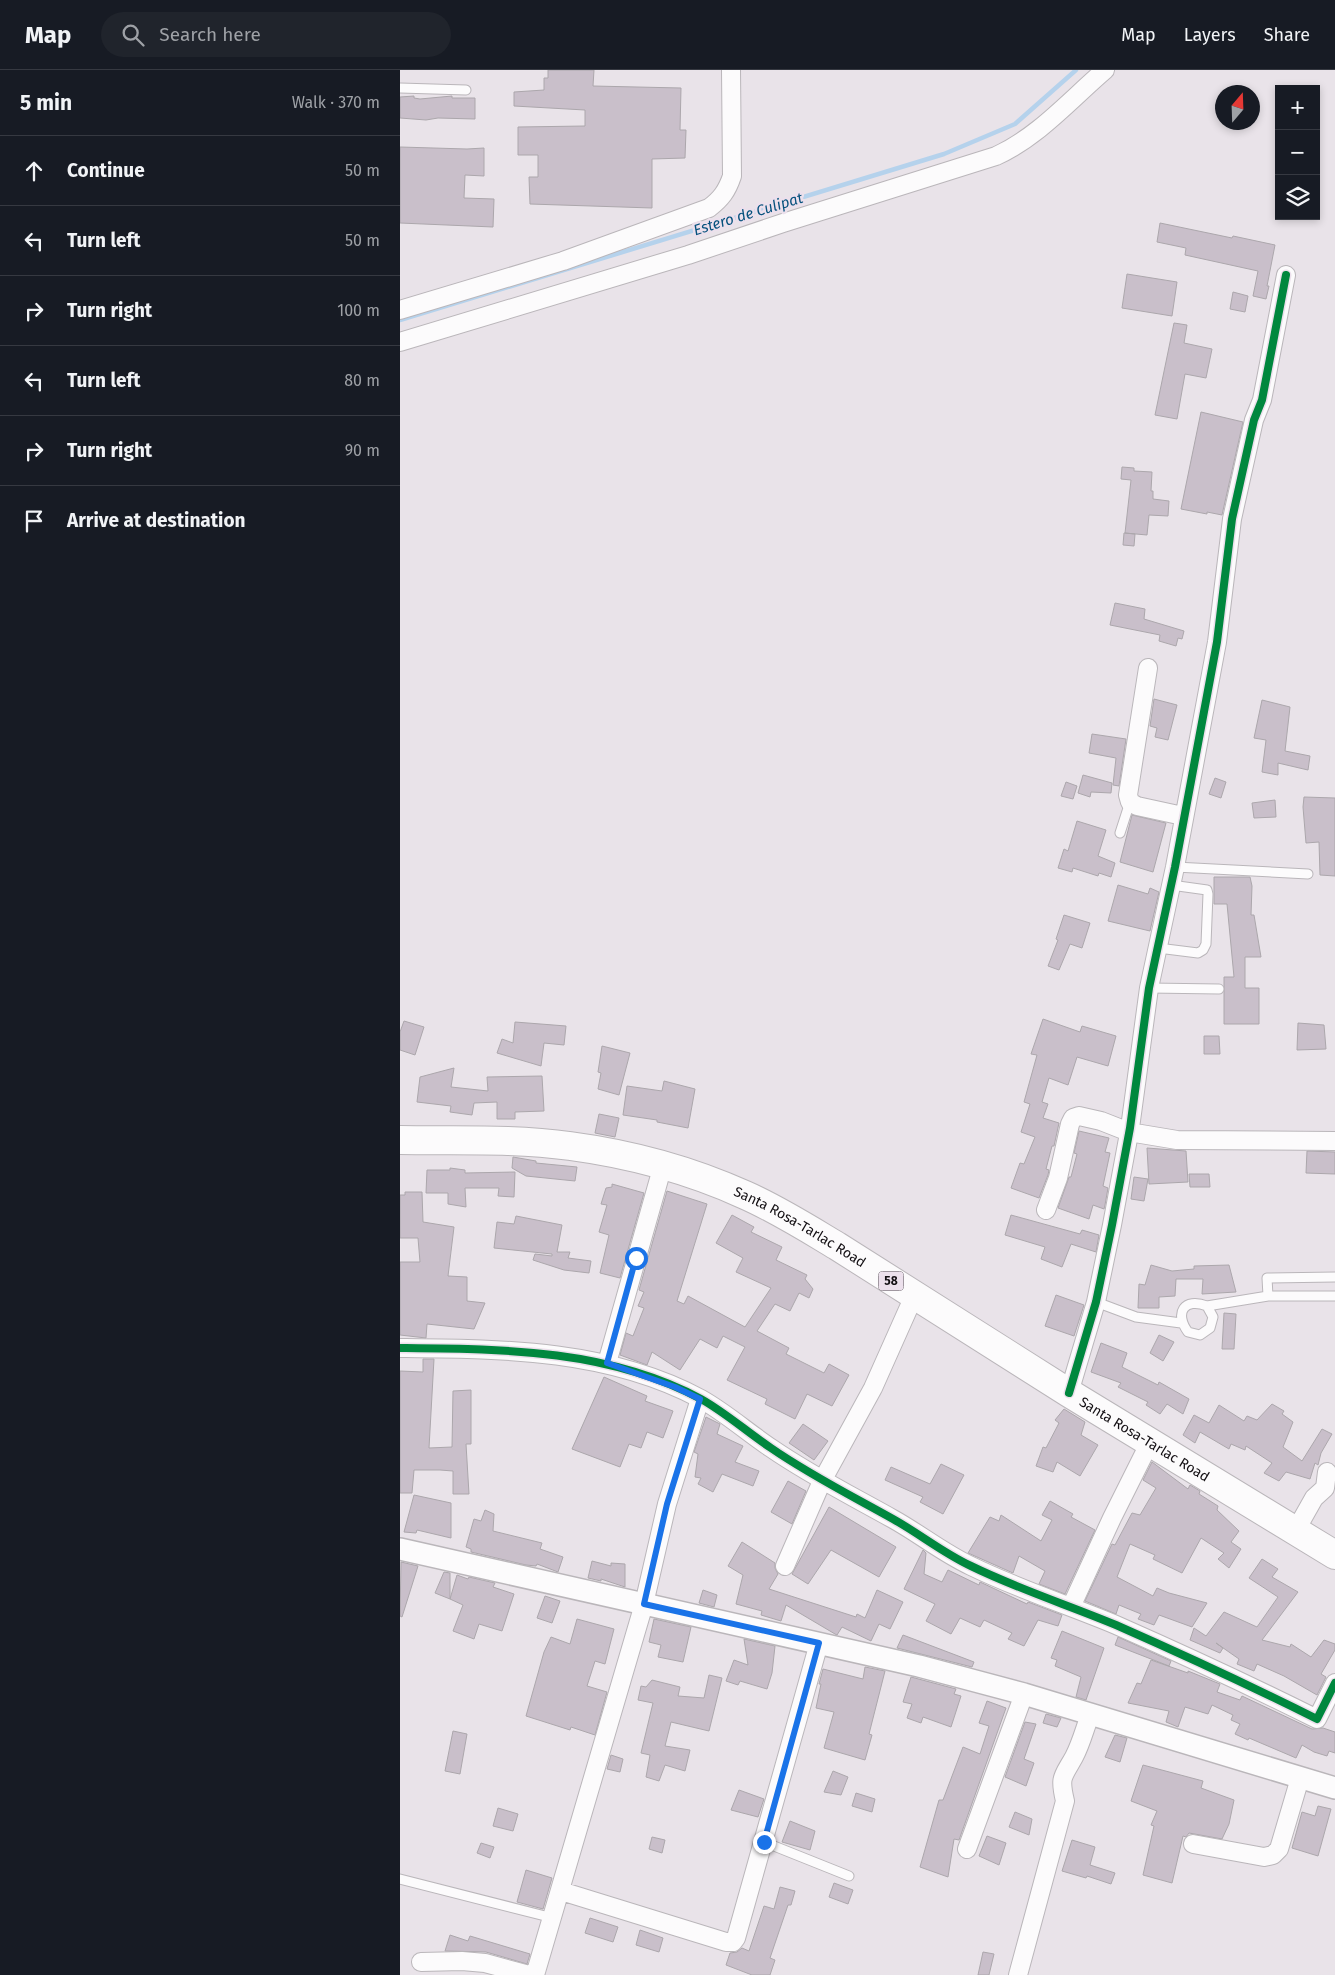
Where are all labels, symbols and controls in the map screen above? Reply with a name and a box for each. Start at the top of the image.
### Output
search box [101,12,451,57]
text: Map [25,21,71,49]
icon: search [119,21,147,49]
text: Search here [159,23,261,46]
text: Map [1121,24,1156,46]
text: Layers [1184,24,1236,46]
text: Share [1264,24,1310,46]
north arrow [1215,85,1260,130]
map controls [1275,85,1320,220]
button: + [1275,85,1320,130]
text: 5 min [20,90,72,116]
text: Walk · 370 m [292,93,380,112]
button: − [1275,130,1320,175]
icon: ahead [20,157,48,185]
text: Continue [67,159,145,182]
text: 50 m [345,161,380,180]
button: layers [1275,175,1320,220]
water label: Estero de Culipat [691,189,806,239]
icon: left [20,227,48,255]
text: Turn left [67,229,141,252]
text: 50 m [345,231,380,250]
icon: right [20,297,48,325]
text: Turn right [67,299,152,322]
text: 100 m [337,301,380,320]
icon: left [20,367,48,395]
text: Turn left [67,369,141,392]
text: 80 m [344,371,380,390]
icon: right [20,437,48,465]
text: Turn right [67,439,152,462]
text: 90 m [345,441,380,460]
icon: arrive [20,507,48,535]
text: Arrive at destination [67,509,246,532]
street label: Santa Rosa-Tarlac Road [731,1183,869,1271]
route start [625,1247,648,1270]
road number: 58 [878,1272,904,1290]
street label: Santa Rosa-Tarlac Road [1076,1393,1212,1485]
route end [753,1831,776,1854]

